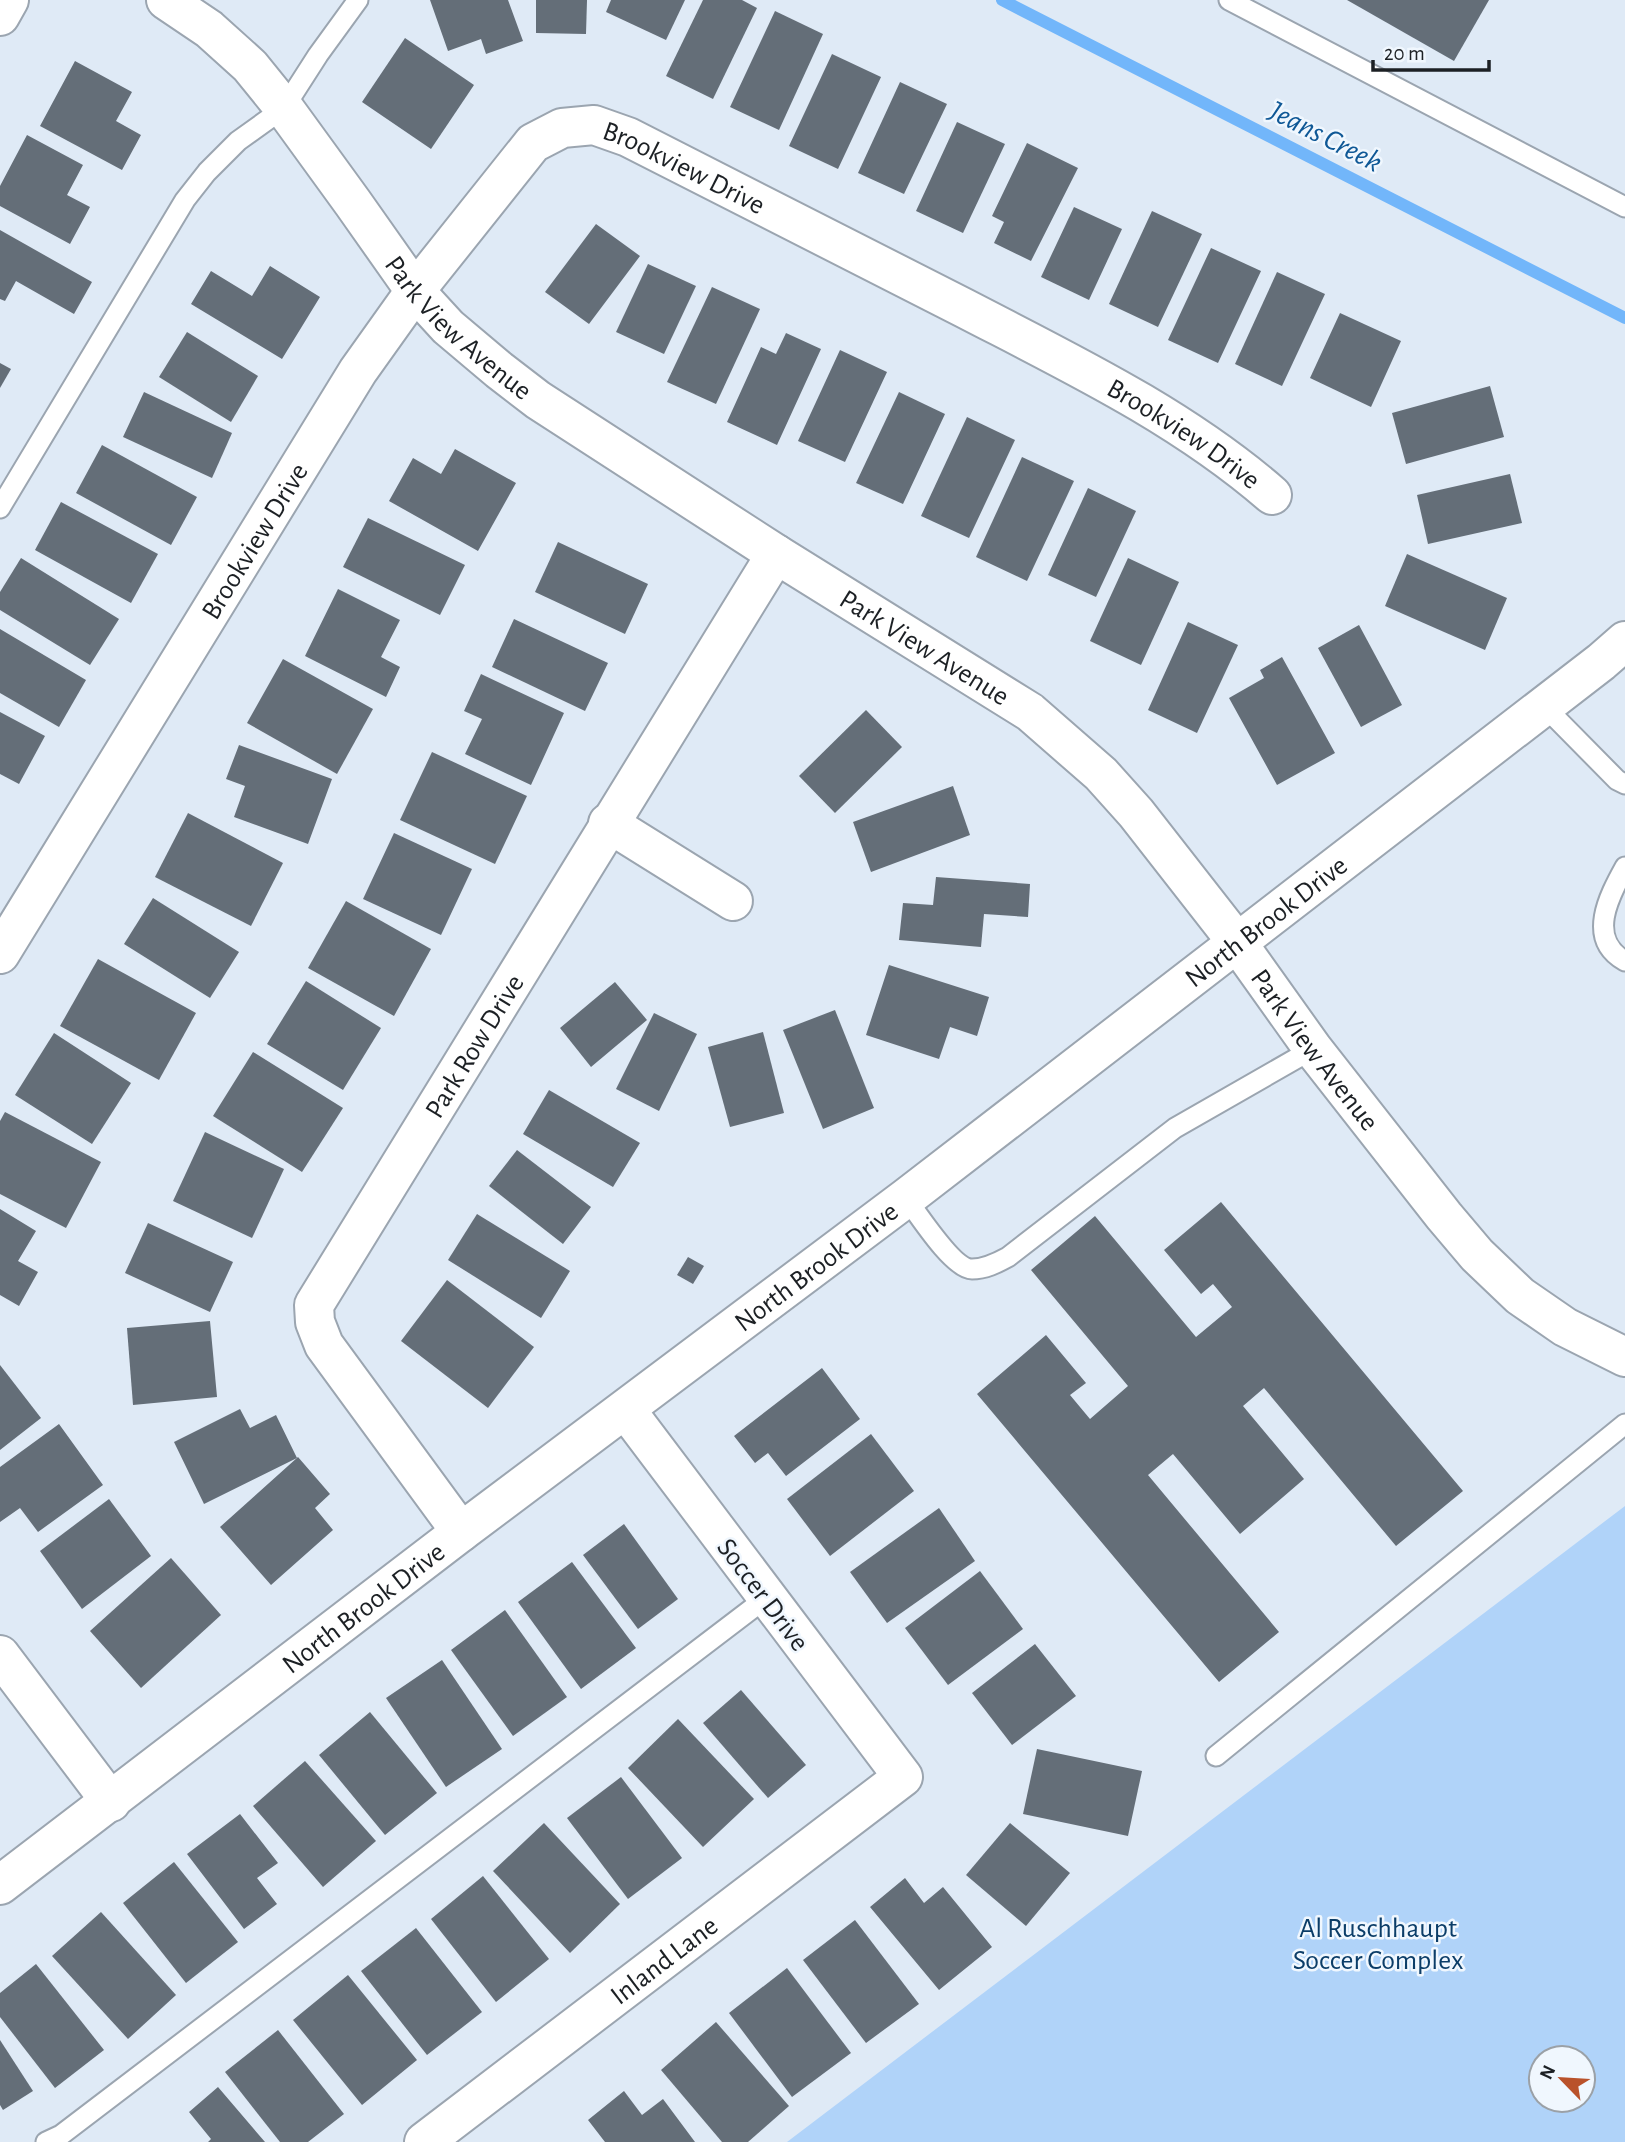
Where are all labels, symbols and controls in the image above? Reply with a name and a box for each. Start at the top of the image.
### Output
scale bar [1373,28,1488,72]
text: 20 m [1384,43,1425,64]
water label: Jeans Creek [1264,96,1387,178]
street label: Brookview Drive [599,117,769,220]
street label: Park View Avenue [379,251,537,406]
street label: Brookview Drive [1102,374,1265,495]
street label: Brookview Drive [197,459,314,625]
street label: Park View Avenue [834,585,1014,711]
street label: North Brook Drive [1180,851,1353,993]
street label: Park View Avenue [1245,965,1383,1136]
street label: Park Row Drive [421,970,530,1123]
street label: North Brook Drive [730,1197,904,1338]
street label: Soccer Drive [711,1534,814,1657]
street label: North Brook Drive [278,1538,450,1680]
street label: Inland Lane [606,1912,723,2011]
park label: Al Ruschhaupt Soccer Complex [1293,1915,1463,1975]
north arrow [1527,2044,1597,2114]
text: N [1537,2062,1559,2082]

